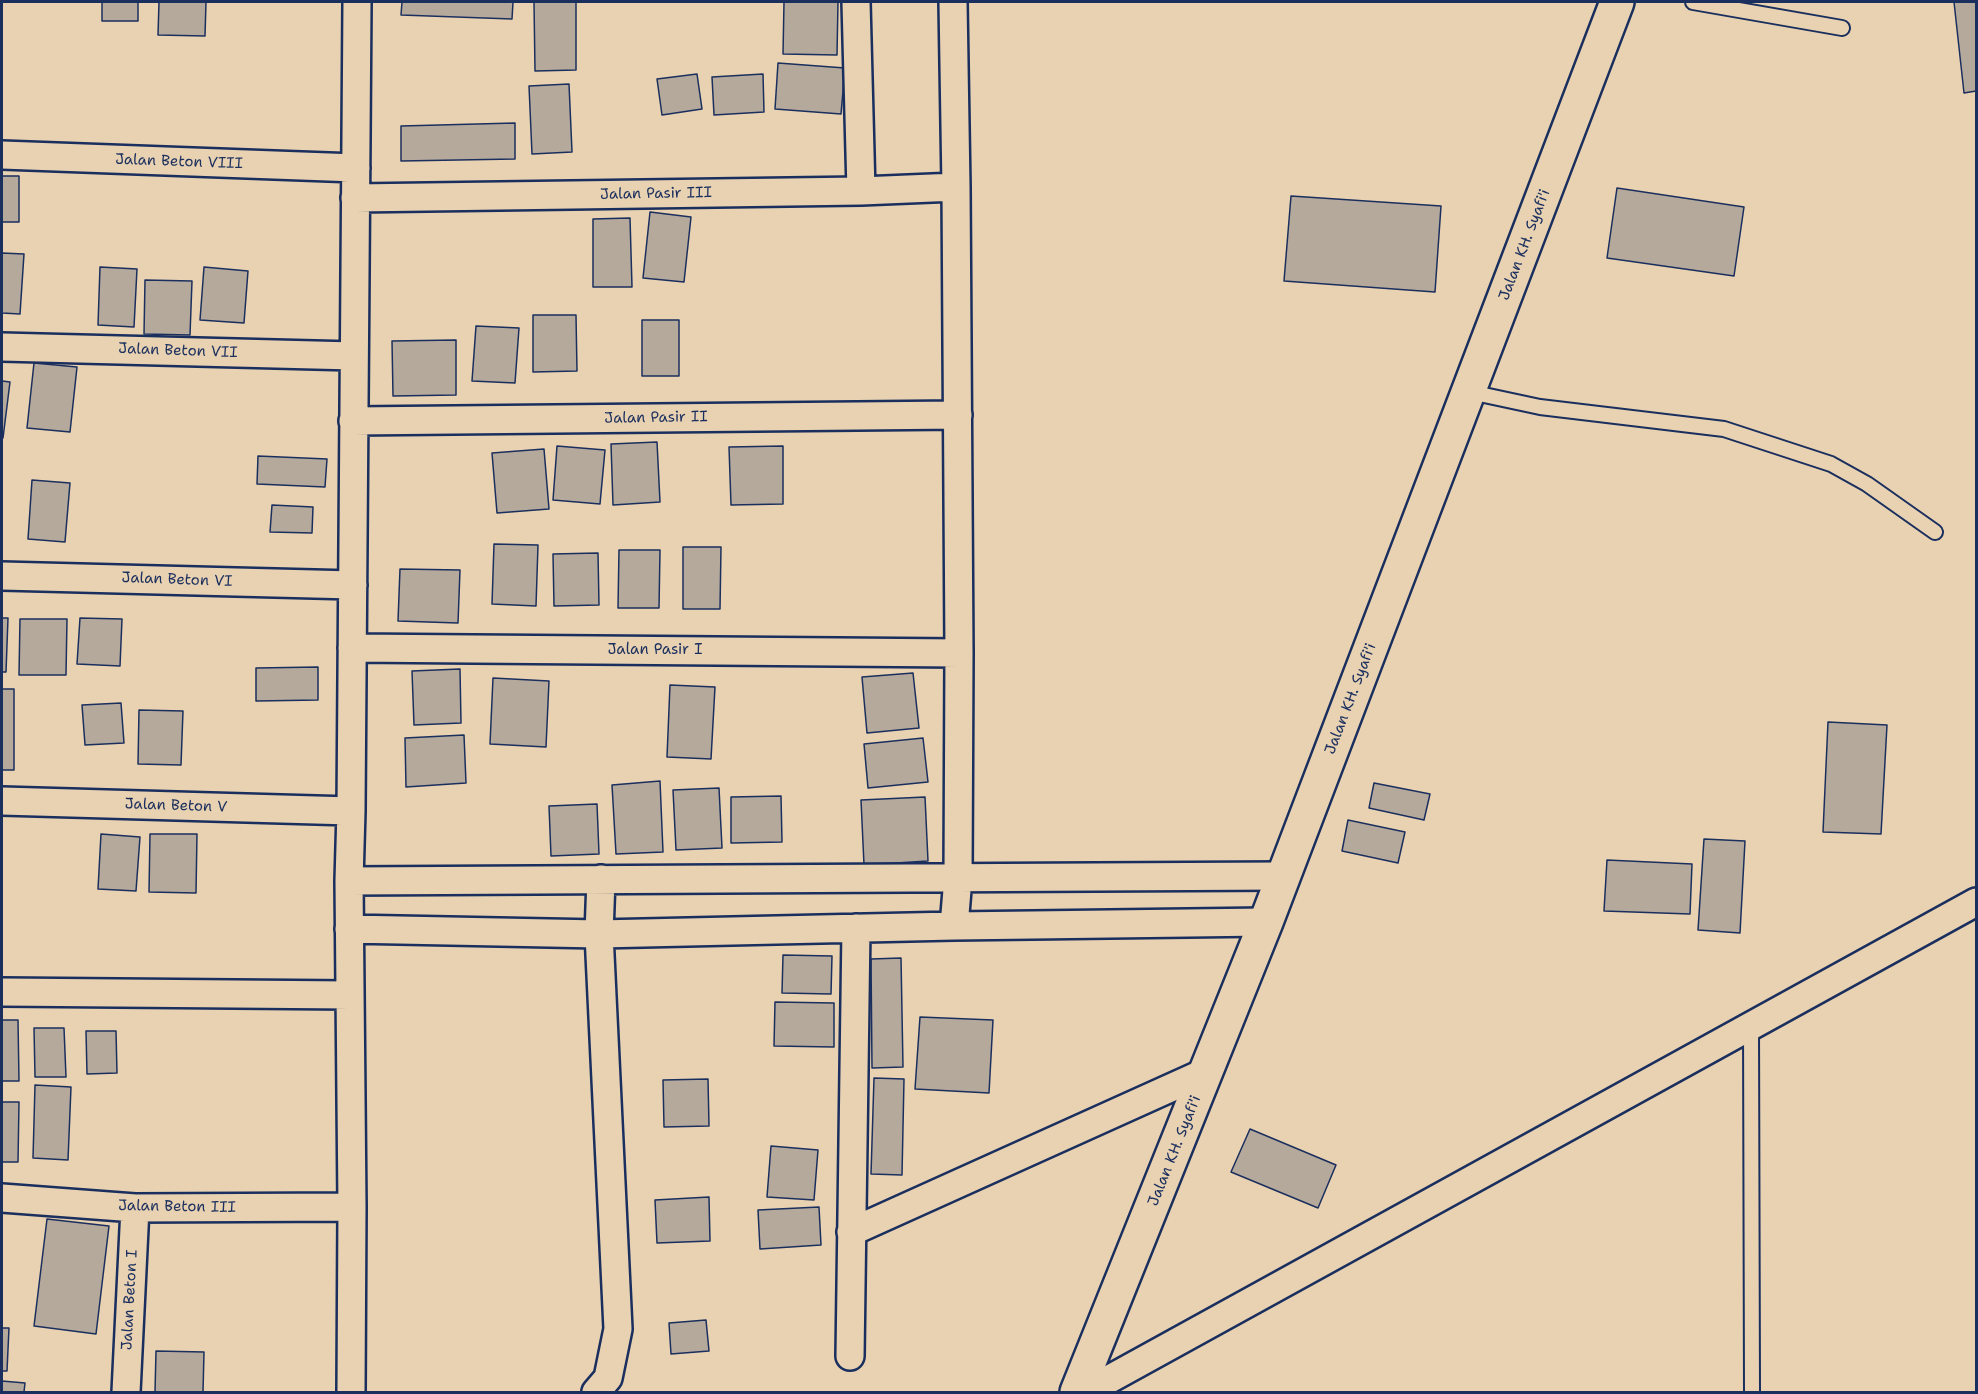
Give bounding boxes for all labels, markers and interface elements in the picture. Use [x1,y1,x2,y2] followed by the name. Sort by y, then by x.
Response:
[115,151,243,173] street label: Jalan Beton VIII
[600,184,712,204] street label: Jalan Pasir III
[1496,187,1554,303] street label: Jalan KH. Syafi'i
[118,340,238,362] street label: Jalan Beton VII
[604,408,708,428] street label: Jalan Pasir II
[121,569,233,591] street label: Jalan Beton VI
[607,641,703,659] street label: Jalan Pasir I
[1322,641,1380,757] street label: Jalan KH. Syafi'i
[124,795,228,817] street label: Jalan Beton V
[1145,1093,1205,1209] street label: Jalan KH. Syafi'i
[118,1197,236,1217] street label: Jalan Beton III
[118,1249,142,1351] street label: Jalan Beton I

